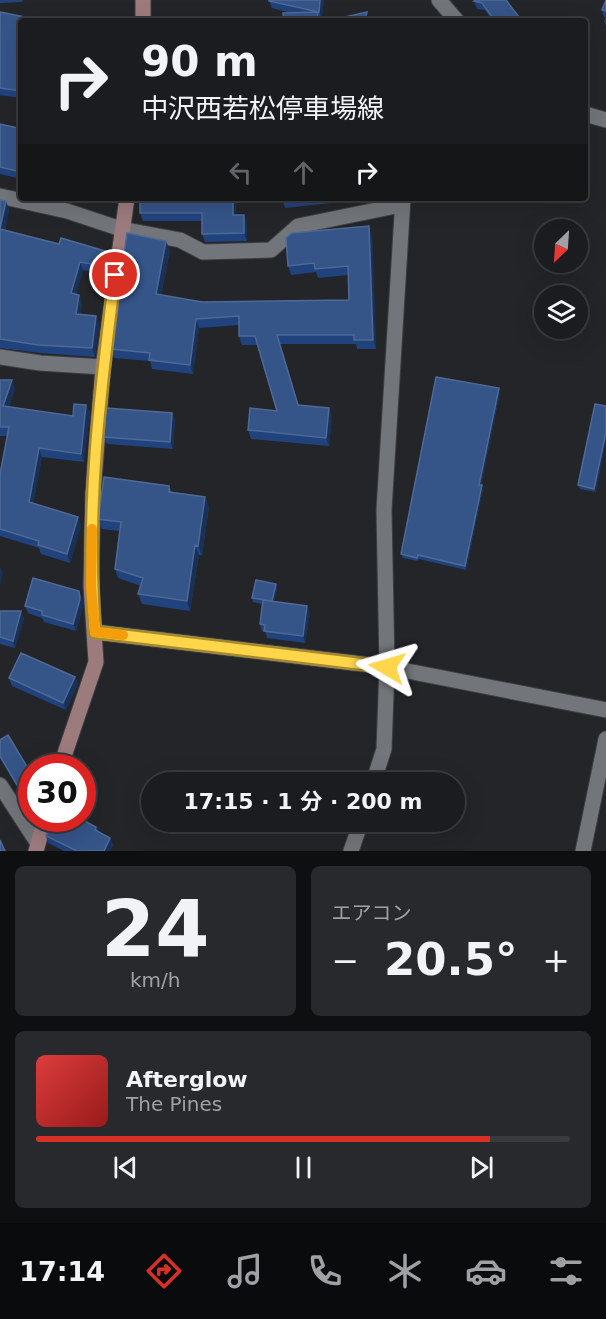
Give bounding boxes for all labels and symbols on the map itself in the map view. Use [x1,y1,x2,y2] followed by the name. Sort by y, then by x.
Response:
[534,219,588,273] north arrow
[89,249,140,300] pin
[355,635,419,699] position arrow
[18,754,96,832] speed limit sign: 30

